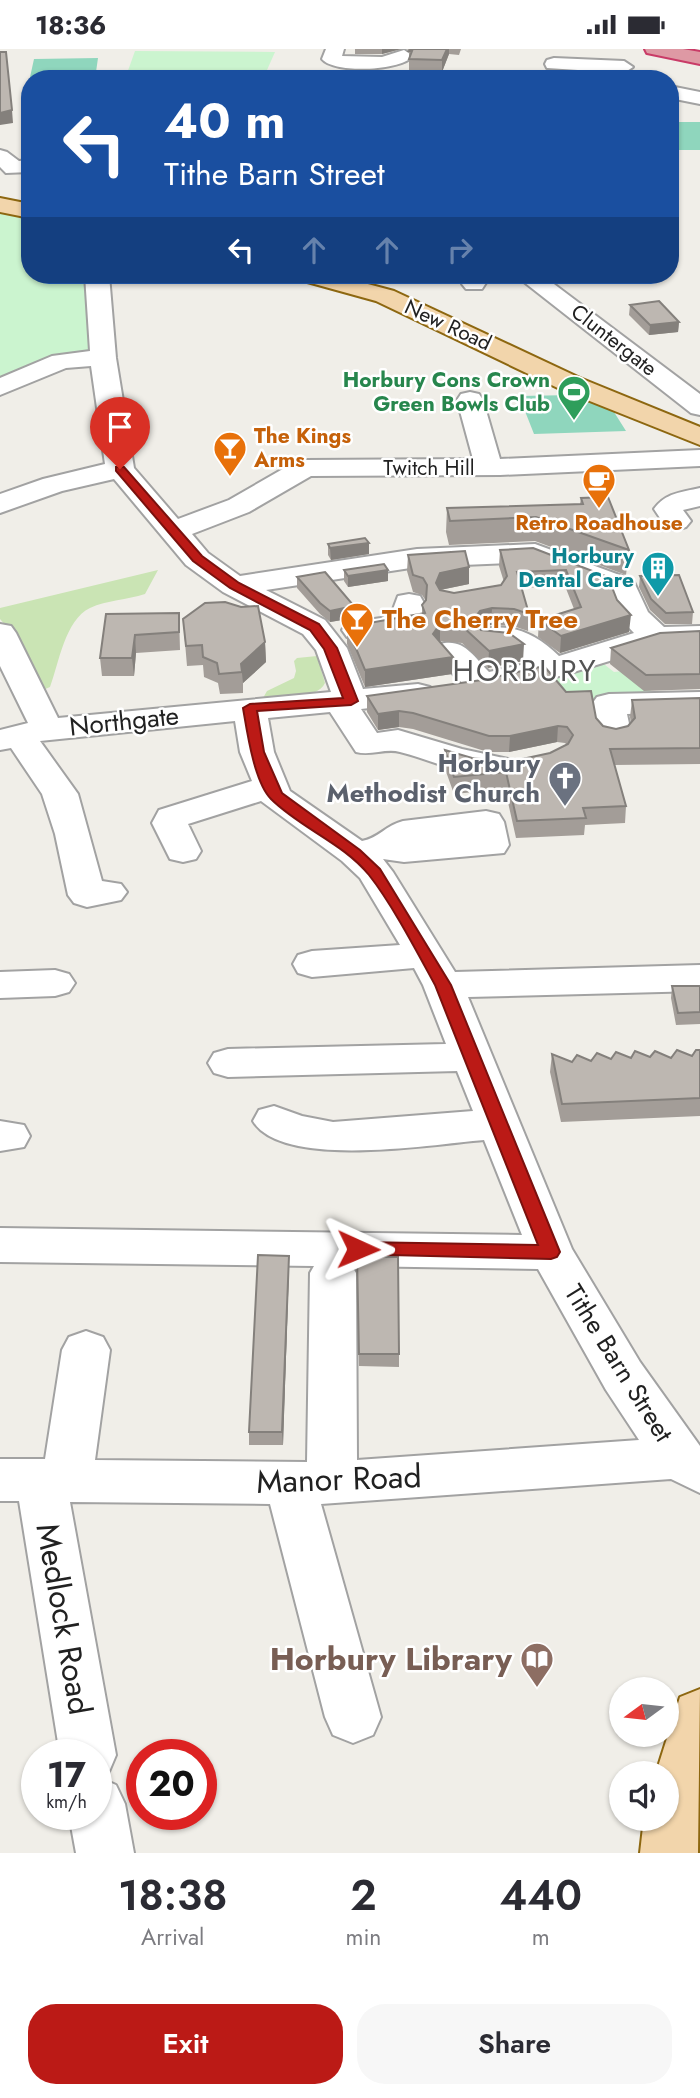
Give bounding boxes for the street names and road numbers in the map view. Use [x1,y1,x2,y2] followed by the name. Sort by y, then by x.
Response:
[400,292,496,358] street label: New Road
[565,297,664,383] street label: Cluntergate
[383,453,475,483] street label: Twitch Hill
[67,696,181,746] street label: Northgate
[555,1277,683,1450] street label: Tithe Barn Street
[256,1453,422,1505] street label: Manor Road
[25,1520,103,1718] street label: Medlock Road

